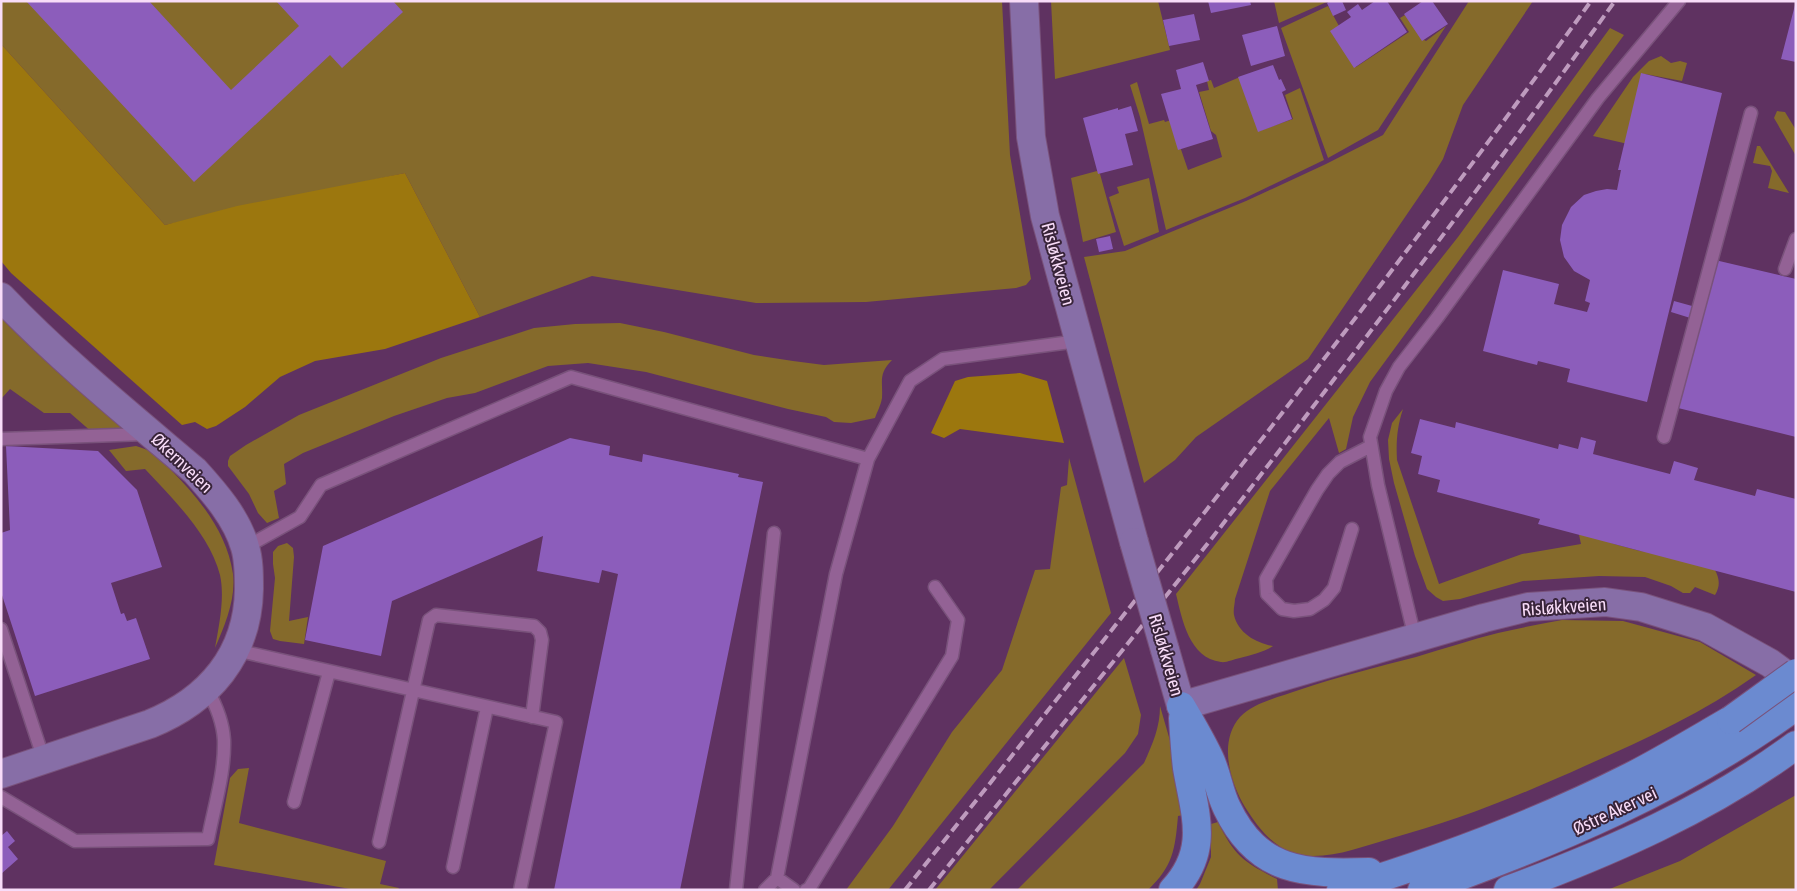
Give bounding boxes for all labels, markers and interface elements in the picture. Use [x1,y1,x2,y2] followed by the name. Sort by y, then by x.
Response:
[1037,220,1080,308] street label: Risløkkveien
[147,428,217,497] street label: Økernveien
[1521,593,1607,620] street label: Risløkkveien
[1145,611,1188,699] street label: Risløkkveien
[1570,782,1660,839] street label: Østre Aker vei

